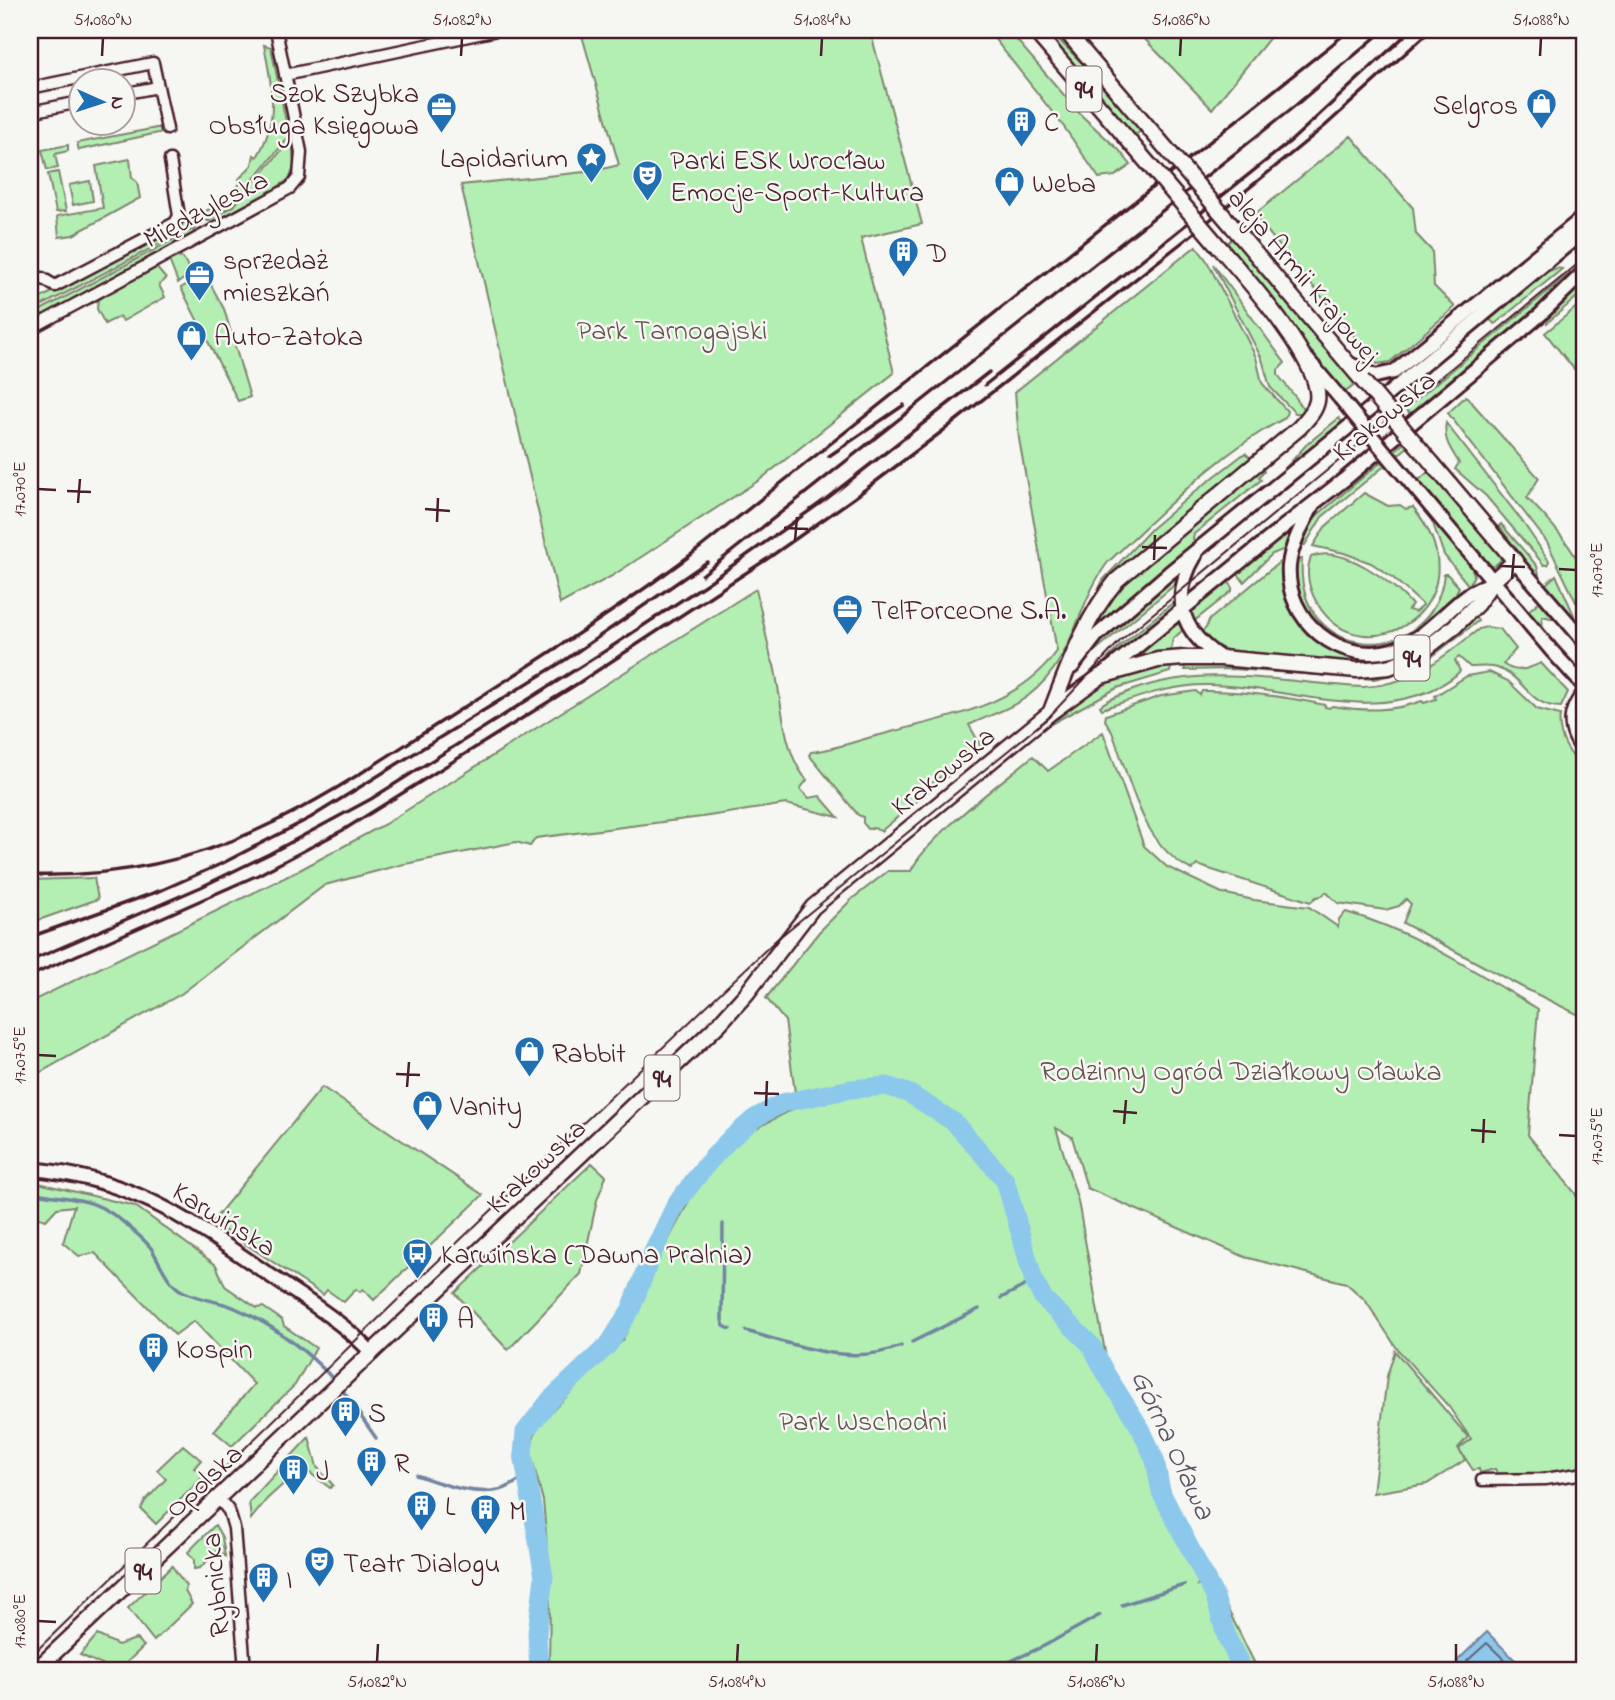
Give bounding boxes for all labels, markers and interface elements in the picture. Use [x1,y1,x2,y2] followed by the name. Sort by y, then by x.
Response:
[74,8,132,34] text: 51.080°N
[432,8,492,34] text: 51.082°N
[793,8,851,34] text: 51.084°N
[1151,8,1211,34] text: 51.086°N
[1512,8,1570,34] text: 51.088°N
[66,66,136,136] north arrow
[1066,66,1102,111] road number: 94
[208,75,419,148] place label: Szok Szybka Obsługa Księgowa
[1433,87,1518,128] place label: Selgros
[1524,87,1558,131] shop icon: Selgros
[425,91,459,135] office icon: Szok Szybka Obsługa Księgowa
[103,96,130,110] text: N
[1004,104,1038,148] building icon: C
[1044,104,1059,145] place label: C
[440,140,568,181] place label: Lapidarium
[574,140,608,184] place icon: Lapidarium
[670,142,924,215] place label: Parki ESK Wrocław Emocje-Sport-Kultura
[630,158,664,202] theatre icon: Parki ESK Wrocław Emocje-Sport-Kultura
[137,161,277,261] street label: Międzyleska
[992,165,1026,209] shop icon: Weba
[1032,165,1096,206] place label: Weba
[1216,180,1389,375] street label: aleja Armii Krajowej
[887,235,921,279] building icon: D
[926,235,948,276] place label: D
[223,242,330,315] place label: sprzedaż mieszkań
[183,258,217,302] office icon: sprzedaż mieszkań
[577,312,767,353] park label: Park Tarnogajski
[174,318,208,362] shop icon: Auto-Zatoka
[214,318,363,359] place label: Auto-Zatoka
[1324,362,1446,473] street label: Krakowska
[8,461,34,517] text: 17.070°E
[1585,542,1611,598] text: 17.070°E
[831,592,865,636] office icon: TelForceOne S.A.
[871,592,1067,633] place label: TelForceOne S.A.
[1394,636,1430,680] road number: 94
[883,718,1005,828] street label: Krakowska
[8,1026,34,1084] text: 17.075°E
[512,1035,546,1079] shop icon: Rabbit
[552,1035,626,1076] place label: Rabbit
[1040,1053,1442,1094] park label: Rodzinny Ogród Działkowy Oławka
[644,1056,680,1100] road number: 94
[410,1088,444,1132] shop icon: Vanity
[449,1088,522,1129] place label: Vanity
[1585,1107,1611,1165] text: 17.075°E
[478,1110,597,1225] street label: Krakowska
[163,1173,283,1269] street label: Karwińska
[401,1236,435,1280] bus stop icon: Karwińska (Dawna Pralnia)
[441,1236,751,1277] place label: Karwińska (Dawna Pralnia)
[417,1301,451,1345] building icon: A
[457,1301,474,1342] place label: A
[136,1331,170,1375] building icon: Kospin
[176,1331,252,1372] place label: Kospin
[1117,1363,1226,1528] water label: Górna Oława
[328,1395,362,1439] building icon: S
[368,1395,386,1436] place label: S
[779,1403,947,1444] park label: Park Wschodni
[157,1436,254,1530] street label: Opolska
[354,1445,388,1489] building icon: R
[394,1445,410,1486] place label: R
[276,1453,310,1497] building icon: J
[316,1453,330,1494] place label: J
[405,1488,439,1532] building icon: L
[445,1488,456,1529] place label: L
[469,1493,503,1537] building icon: M
[509,1493,526,1534] place label: M
[193,1531,242,1639] street label: Rybnicka
[303,1545,337,1589] theatre icon: Teatr Dialogu
[343,1545,500,1586] place label: Teatr Dialogu
[125,1548,160,1594] road number: 94
[246,1561,280,1605] building icon: I
[286,1561,293,1602] place label: I
[8,1593,34,1648] text: 17.080°E
[347,1670,407,1696] text: 51.082°N
[708,1670,766,1696] text: 51.084°N
[1066,1670,1126,1696] text: 51.086°N
[1427,1670,1485,1696] text: 51.088°N

